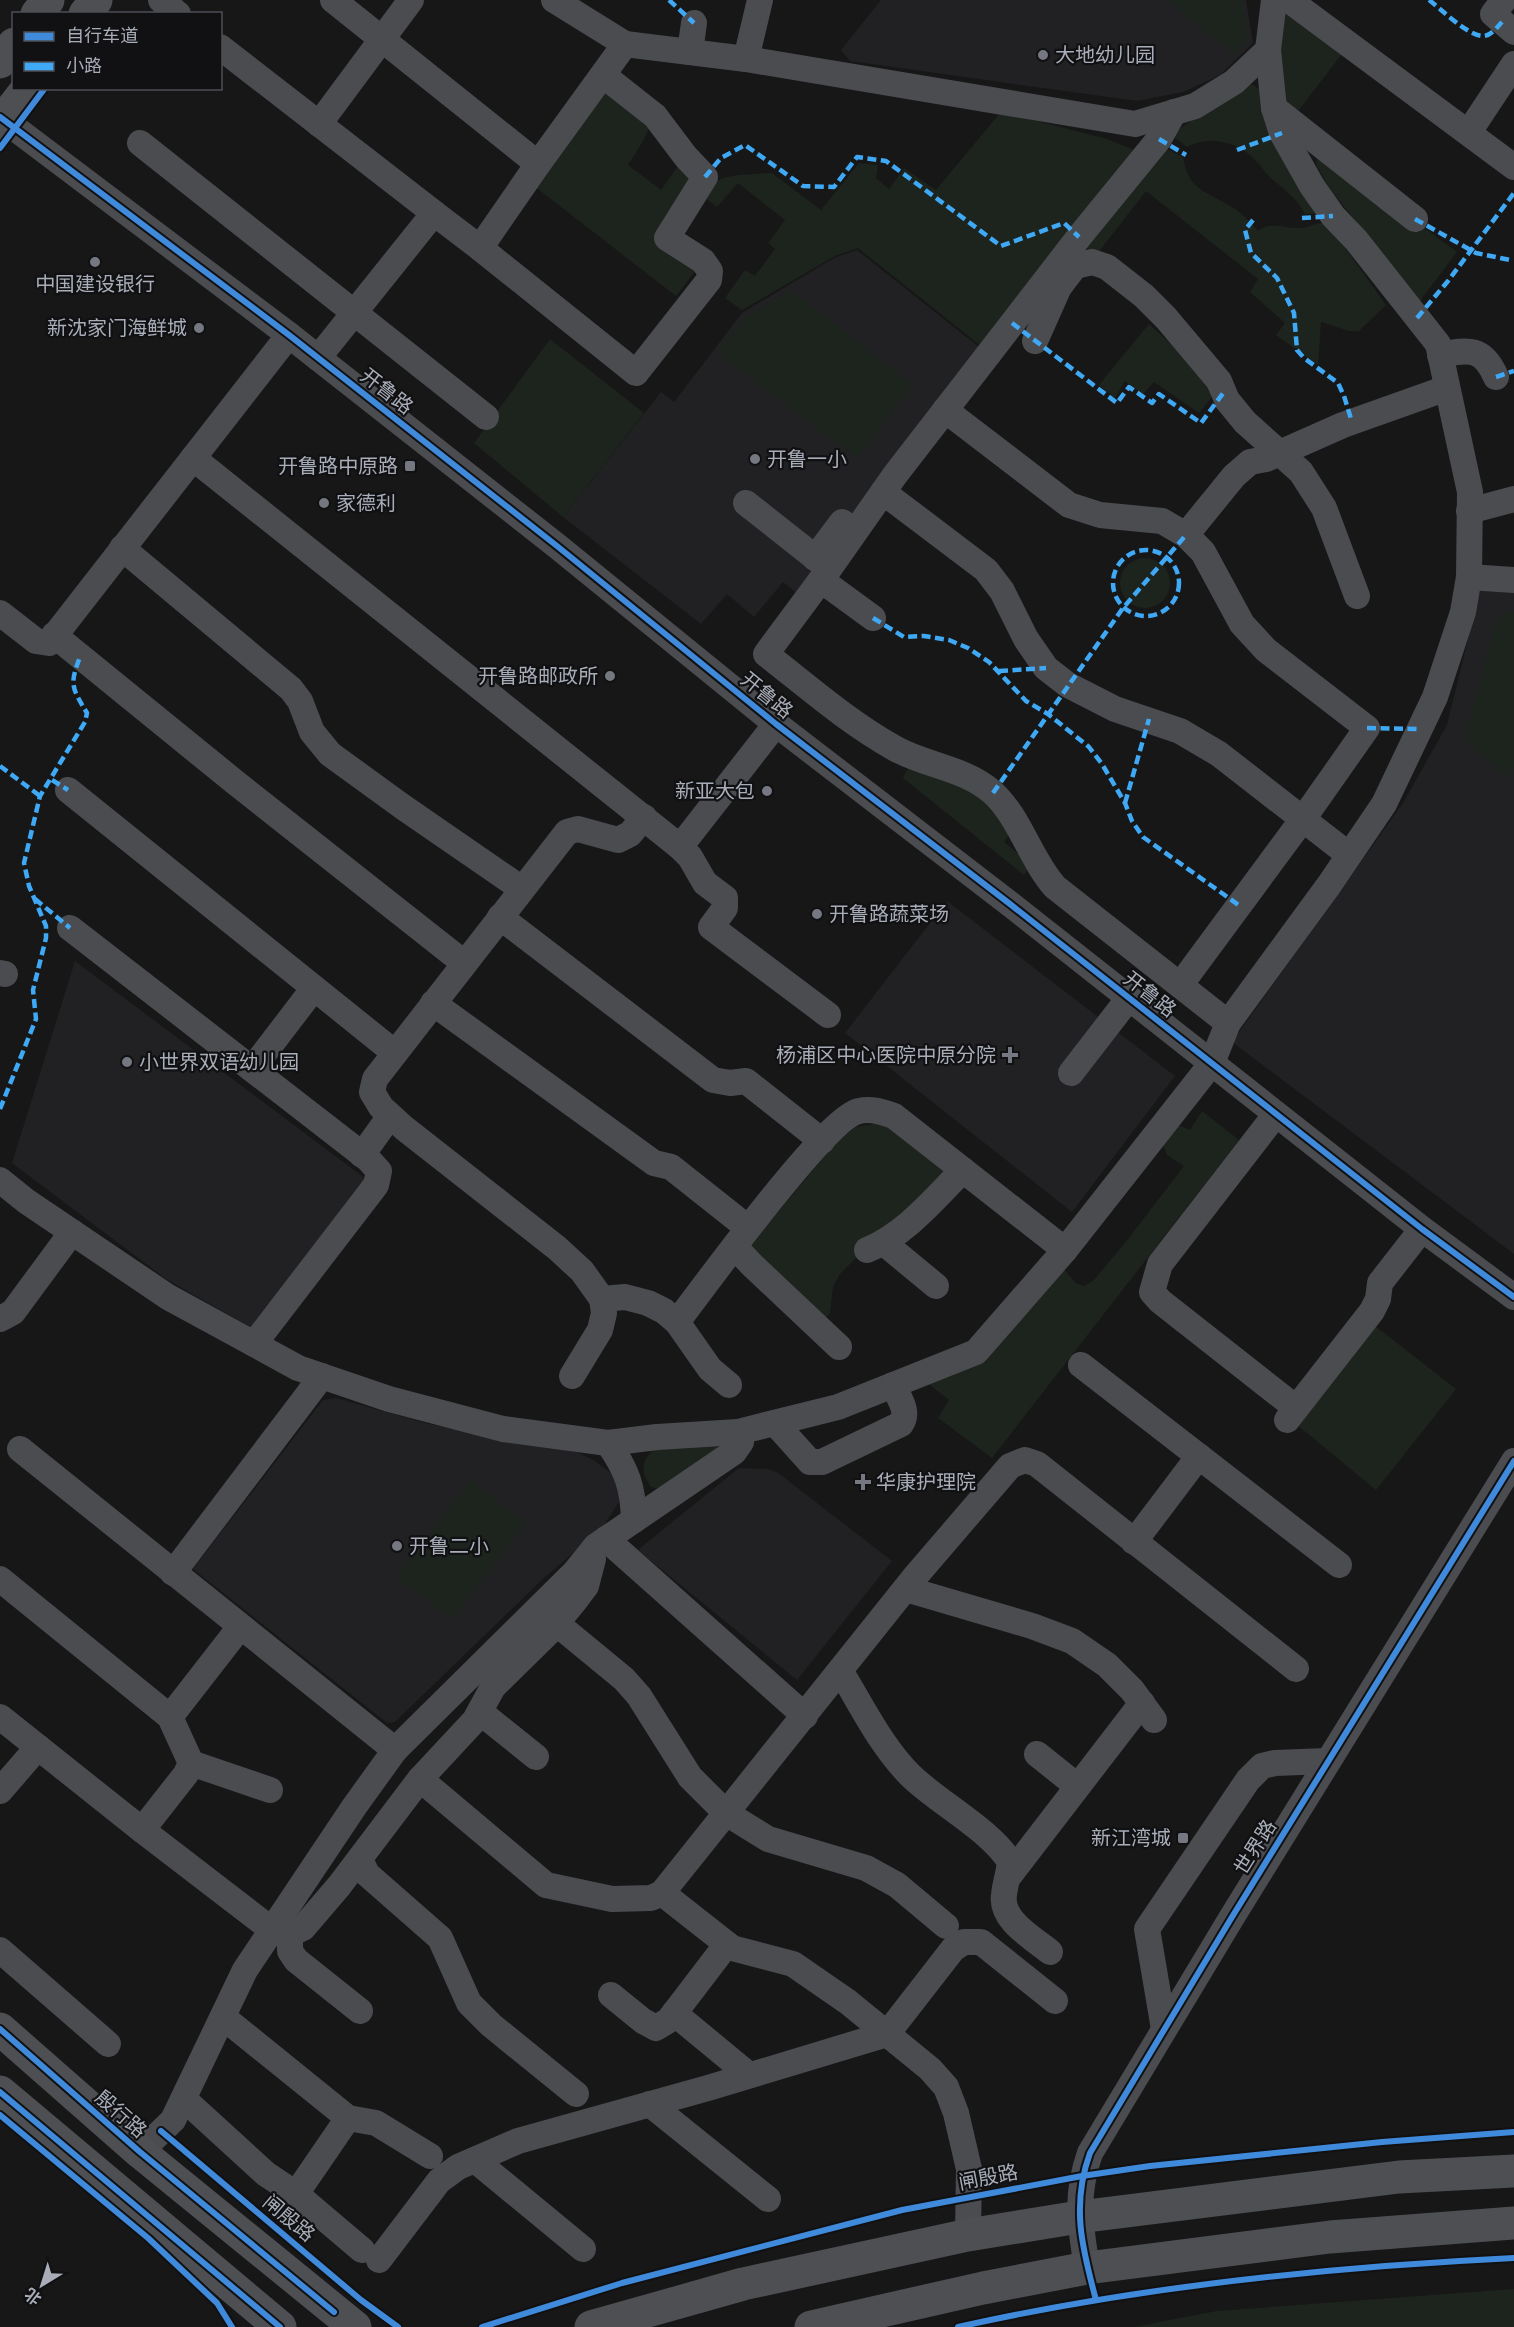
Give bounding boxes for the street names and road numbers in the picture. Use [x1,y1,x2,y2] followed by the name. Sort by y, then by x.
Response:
[356,363,418,419] street label: 开鲁路
[736,667,798,723] street label: 开鲁路
[1119,966,1181,1022] street label: 开鲁路
[1229,1815,1281,1879] street label: 世界路
[90,2085,152,2143] street label: 殷行路
[956,2159,1020,2195] street label: 闸殷路
[258,2190,320,2246] street label: 闸殷路

